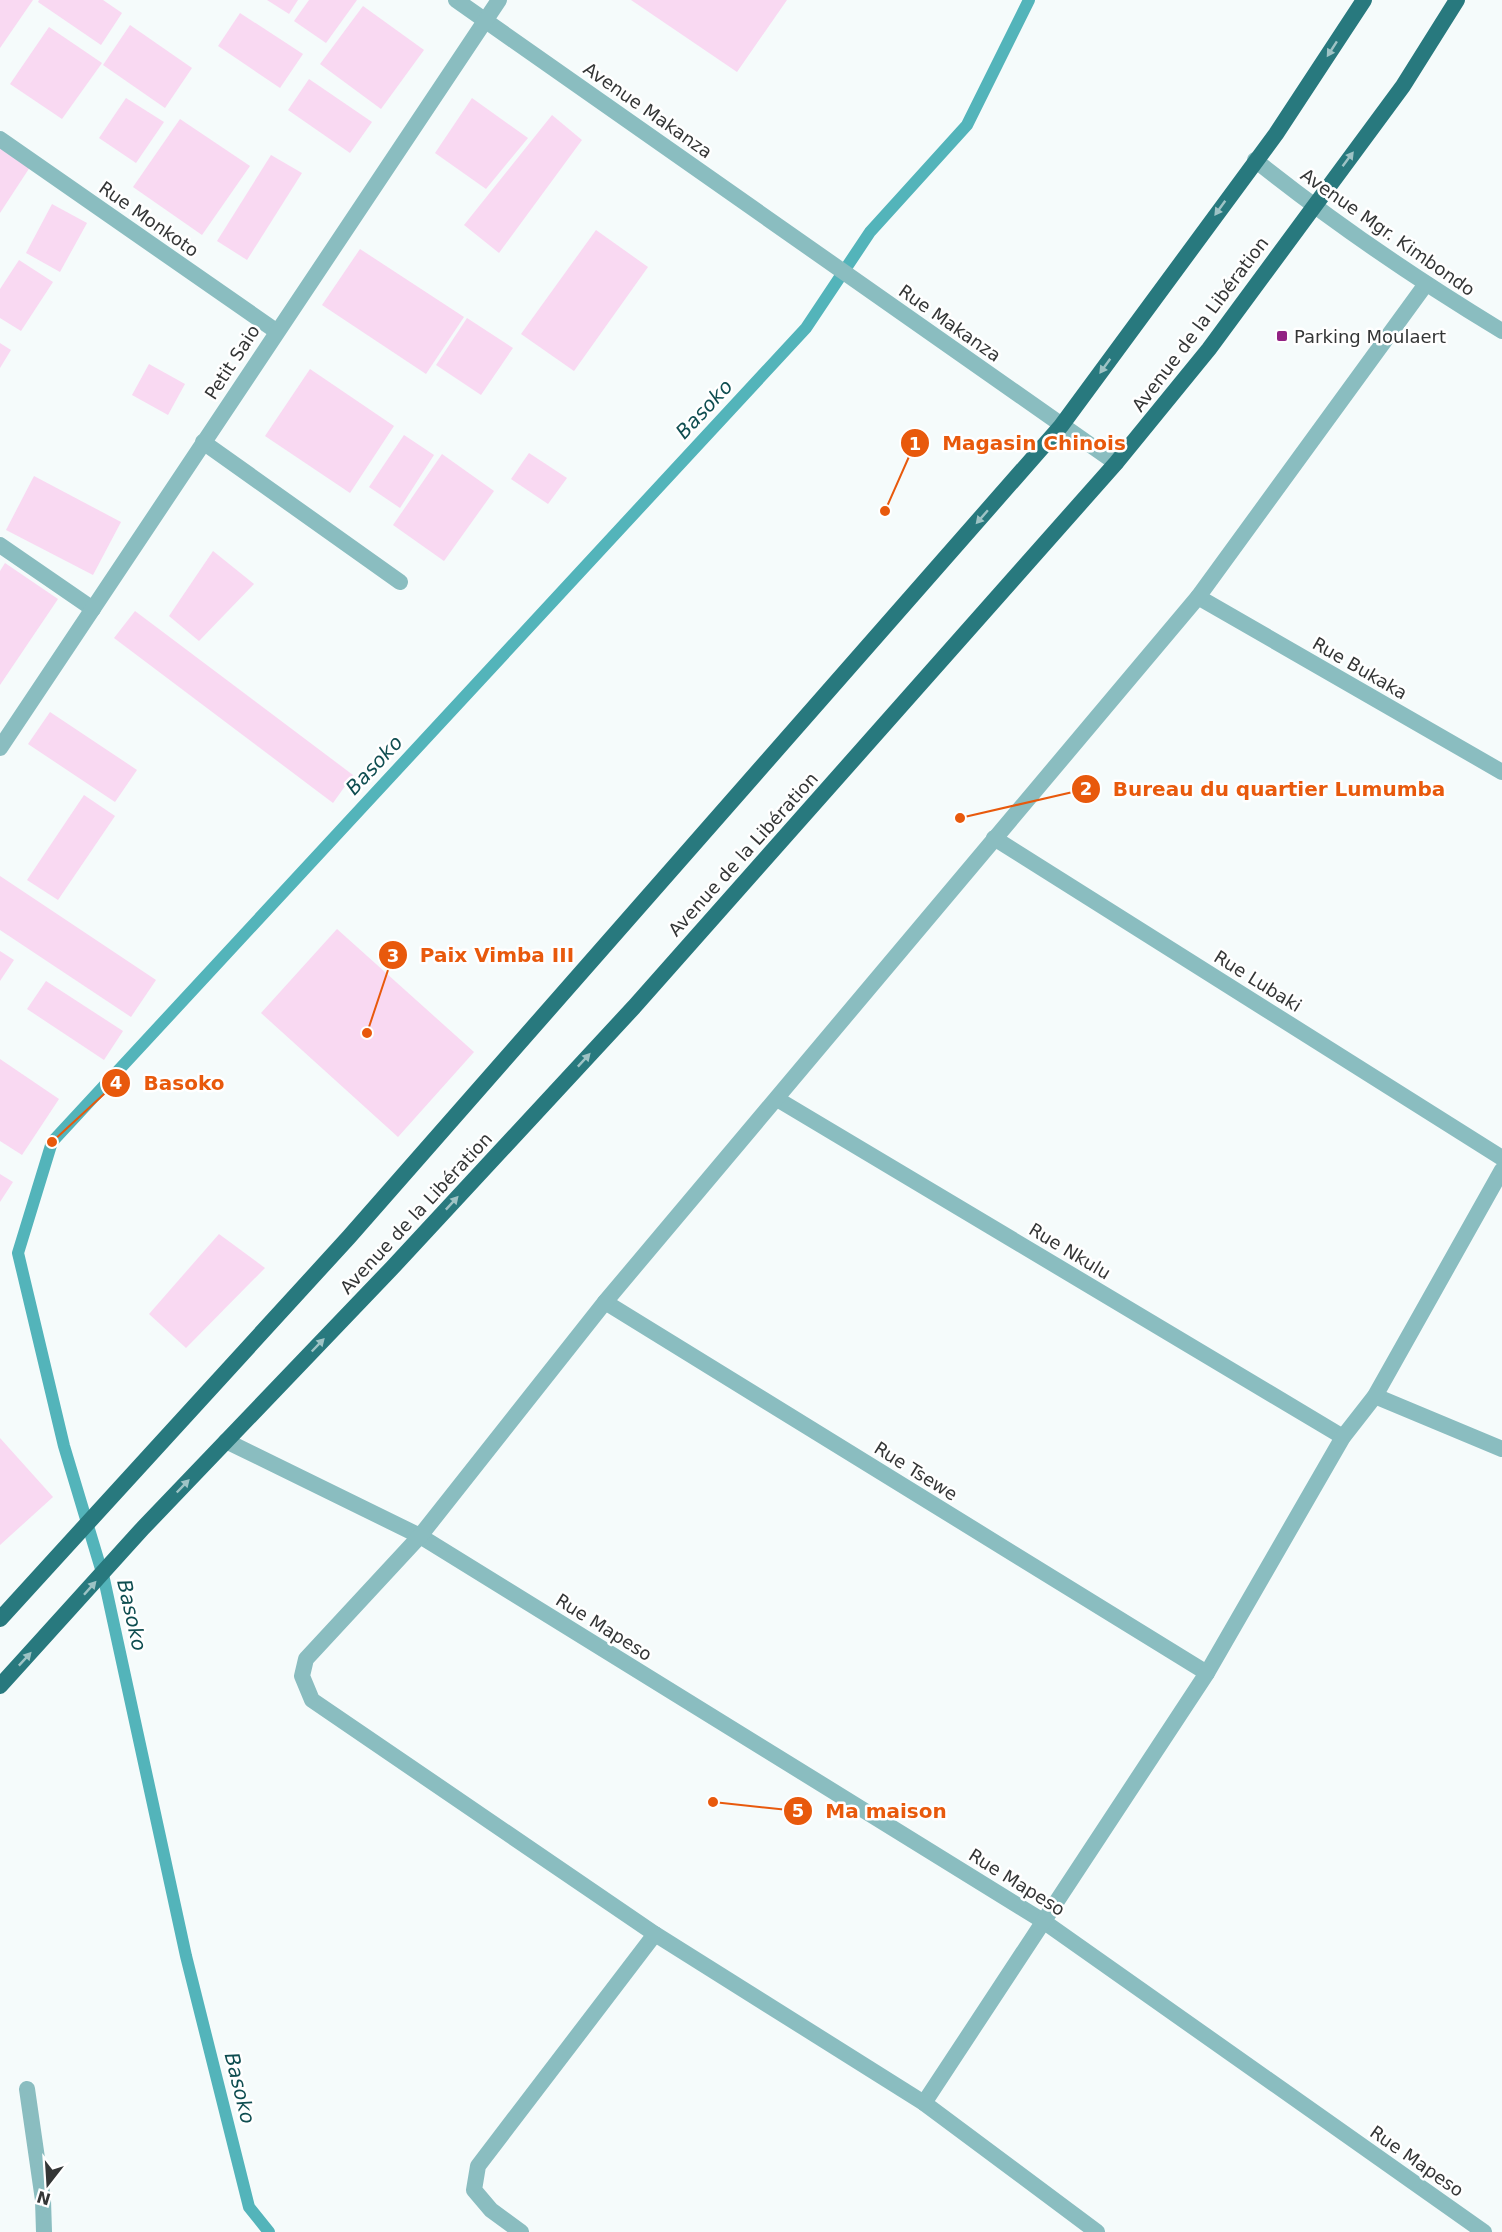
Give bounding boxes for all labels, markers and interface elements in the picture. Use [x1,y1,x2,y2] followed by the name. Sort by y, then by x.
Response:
[1327,41,1338,57] one-way arrow
[580,58,716,162] street label: Avenue Makanza
[1341,152,1353,167] one-way arrow
[1297,164,1479,300] street label: Avenue Mgr. Kimbondo
[95,177,203,261] street label: Rue Monkoto
[1214,200,1226,216] one-way arrow
[1128,233,1272,415] street label: Avenue de la Libération
[895,280,1005,366] street label: Rue Makanza
[200,321,264,403] street label: Petit Saio
[1294,326,1446,347] place label: Parking Moulaert
[1275,329,1289,343] marker: Parking Moulaert
[1099,358,1111,374] one-way arrow
[671,374,737,444] water label: Basoko
[900,424,1138,462] callout: Magasin Chinois
[942,431,1126,455] text: Magasin Chinois
[909,433,921,454] text: 1
[975,509,988,525] one-way arrow
[1309,632,1411,704] street label: Rue Bukaka
[341,730,407,800] water label: Basoko
[664,768,822,940] street label: Avenue de la Libération
[1071,770,1458,808] callout: Bureau du quartier Lumumba
[1113,777,1445,801] text: Bureau du quartier Lumumba
[1080,778,1092,799] text: 2
[378,936,586,974] callout: Paix Vimba III
[420,943,574,967] text: Paix Vimba III
[387,945,399,966] text: 3
[1210,946,1306,1016] street label: Rue Lubaki
[577,1053,590,1068] one-way arrow
[101,1064,236,1102] callout: Basoko
[144,1071,224,1095] text: Basoko
[110,1072,122,1093] text: 4
[336,1128,496,1298] street label: Avenue de la Libération
[445,1196,459,1211] one-way arrow
[1026,1219,1114,1283] street label: Rue Nkulu
[311,1338,325,1353] one-way arrow
[871,1437,961,1505] street label: Rue Tsewe
[176,1478,190,1493] one-way arrow
[112,1577,152,1653] water label: Basoko
[83,1581,96,1596] one-way arrow
[552,1589,656,1665] street label: Rue Mapeso
[18,1652,32,1666] one-way arrow
[783,1792,959,1830] callout: Ma maison
[825,1799,947,1823] text: Ma maison
[792,1800,804,1821] text: 5
[965,1844,1069,1920] street label: Rue Mapeso
[220,2050,260,2126] water label: Basoko
[1366,2121,1468,2201] street label: Rue Mapeso
[18,2154,78,2214] north arrow
[35,2187,53,2209] text: N

